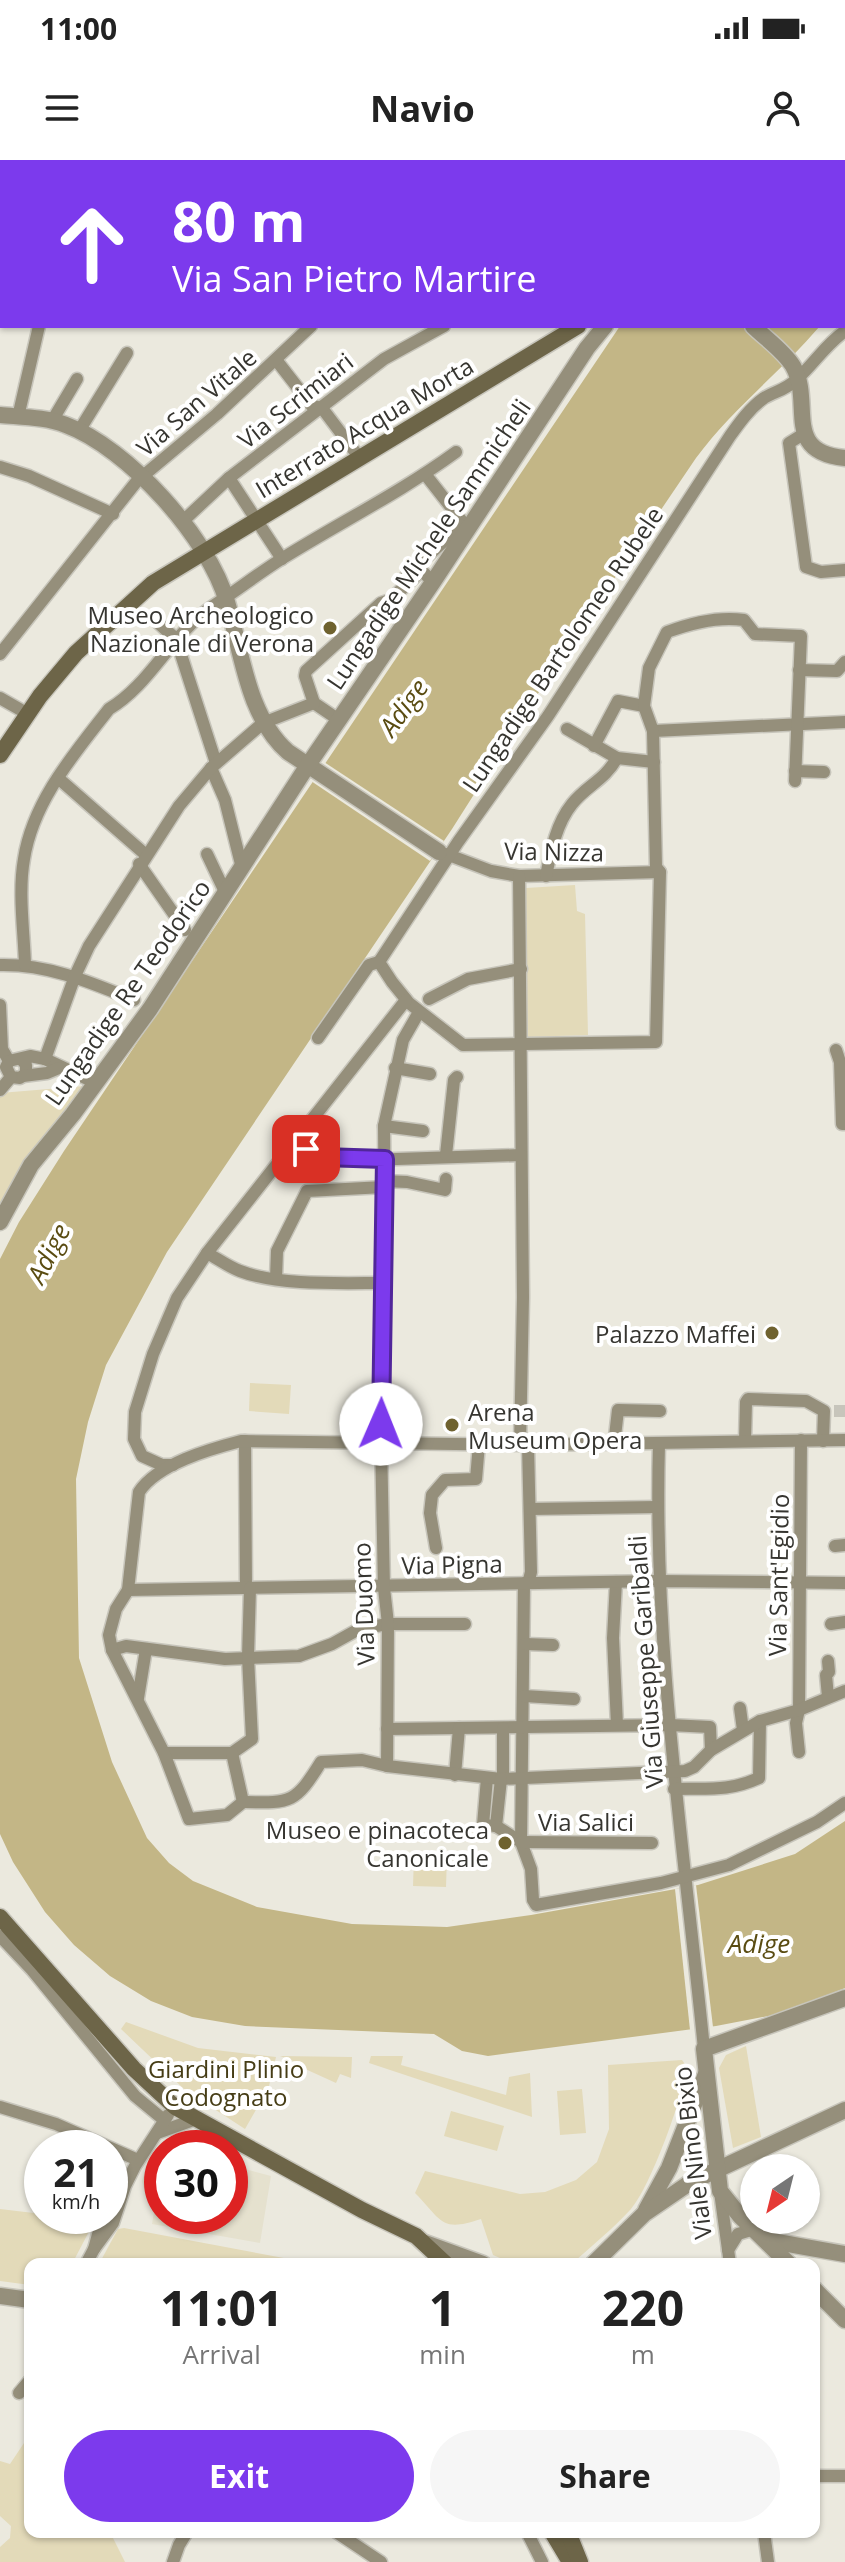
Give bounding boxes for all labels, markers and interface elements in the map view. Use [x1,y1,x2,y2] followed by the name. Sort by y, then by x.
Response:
[40,8,117,49] text: 11:00
[370,84,475,133] text: Navio
[40,86,84,130] icon: menu
[761,86,805,130] icon: person
[172,182,306,258] text: 80 m
[40,192,144,296] icon: ahead
[172,254,537,303] text: Via San Pietro Martire
[129,341,263,463] street label: Via San Vitale
[230,345,360,455] street label: Via Scrimiari
[249,349,479,505] street label: Interrato Acqua Morta
[318,392,538,696] street label: Lungadige Michele Sammicheli
[454,500,670,798] street label: Lungadige Bartolomeo Rubele
[87,598,314,659] place label: Museo Archeologico Nazionale di Verona
[321,619,339,637] marker: Museo Archeologico Nazionale di Verona
[369,671,436,745] water label: Adige
[504,834,604,868] street label: Via Nizza
[37,873,217,1111] street label: Lungadige Re Teodorico
[272,1115,340,1183] pin
[284,1127,328,1171] icon: arrive
[17,1217,78,1291] water label: Adige
[595,1317,756,1350] place label: Palazzo Maffei
[763,1324,781,1342] marker: Palazzo Maffei
[339,1382,423,1466] position arrow
[468,1395,642,1456] place label: Arena Museum Opera
[443,1416,461,1434] marker: Arena Museum Opera
[760,1493,796,1657] street label: Via Sant'Egidio
[620,1534,670,1790] street label: Via Giuseppe Garibaldi
[344,1542,382,1666] street label: Via Duomo
[401,1547,503,1581] street label: Via Pigna
[538,1805,634,1838] street label: Via Salici
[266,1813,489,1874] place label: Museo e pinacoteca Canonicale
[496,1834,514,1852] marker: Museo e pinacoteca Canonicale
[726,1925,790,1961] water label: Adige
[148,2052,304,2113] park label: Giardini Plinio Codognato
[665,2065,719,2241] street label: Viale Nino Bixio
[144,2130,248,2234] speed limit sign: 30
[53,2144,99,2199] text: 21
[740,2154,820,2234] north arrow
[740,2154,820,2234] map controls
[52,2188,100,2215] text: km/h
[160,2275,283,2340] text: 11:01
[429,2275,456,2340] text: 1
[602,2275,684,2340] text: 220
[182,2336,261,2372] text: Arrival
[419,2336,466,2372] text: min
[631,2336,655,2372] text: m
[64,2430,414,2522] button: Exit
[430,2430,780,2522] button: Share

